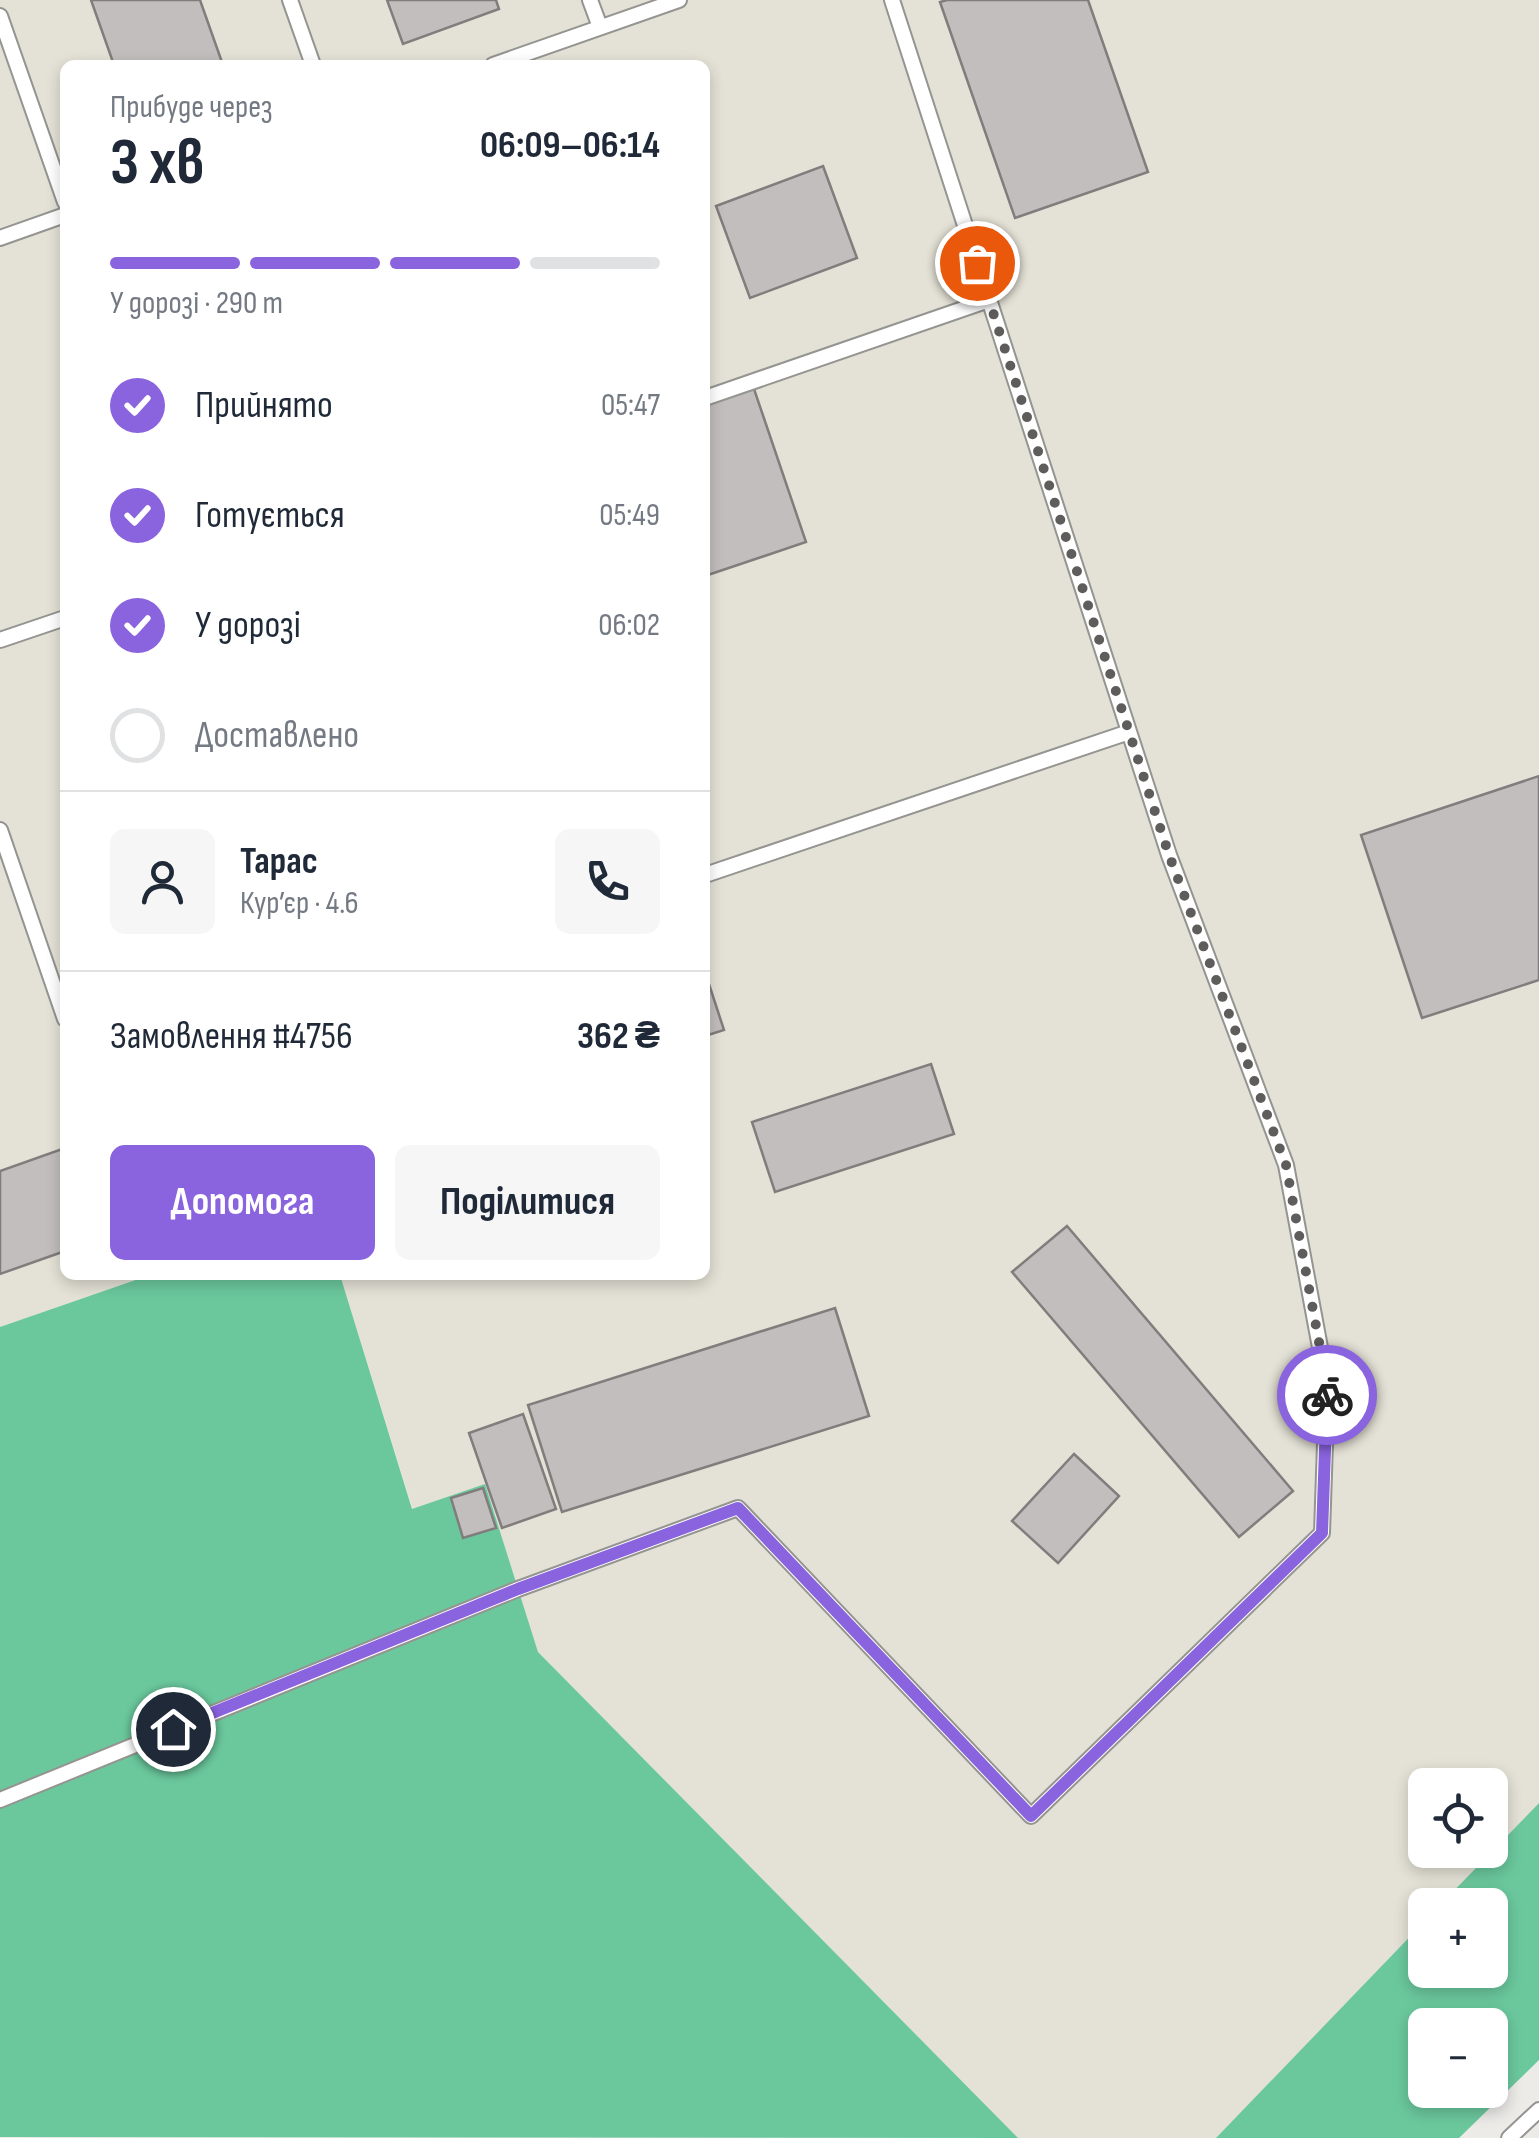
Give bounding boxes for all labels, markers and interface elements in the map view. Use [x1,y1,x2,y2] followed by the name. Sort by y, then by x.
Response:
[110,88,273,127] text: Прибуде через
[480,123,660,168] text: 06:09–06:14
[110,125,205,203] text: 3 хв
[935,221,1020,306] pin
[950,236,1005,291] icon: bag
[110,284,283,323] text: У дорозі · 290 m
[110,378,165,433] icon: check
[195,383,333,428] text: Прийнято
[601,386,660,425] text: 05:47
[110,488,165,543] icon: check
[195,493,345,538] text: Готується
[599,496,660,535] text: 05:49
[110,598,165,653] icon: check
[195,603,301,648] text: У дорозі
[598,606,660,645] text: 06:02
[195,713,359,758] text: Доставлено
[110,829,215,934] button: person
[555,829,660,934] button: phone
[240,839,318,884] text: Тарас
[240,884,358,923] text: Кур’єр · 4.6
[110,1014,353,1059] text: Замовлення #4756
[577,1014,660,1059] text: 362 ₴
[110,1145,375,1260] button: Допомога
[395,1145,660,1260] button: Поділитися
[1277,1345,1377,1445] courier
[1300,1368,1355,1423] icon: bike
[131,1687,216,1772] pin
[146,1702,201,1757] icon: home
[1408,1768,1508,2108] map controls
[1408,1768,1508,1868] button: locate
[1408,1888,1508,1988] button: +
[1408,2008,1508,2108] button: −

